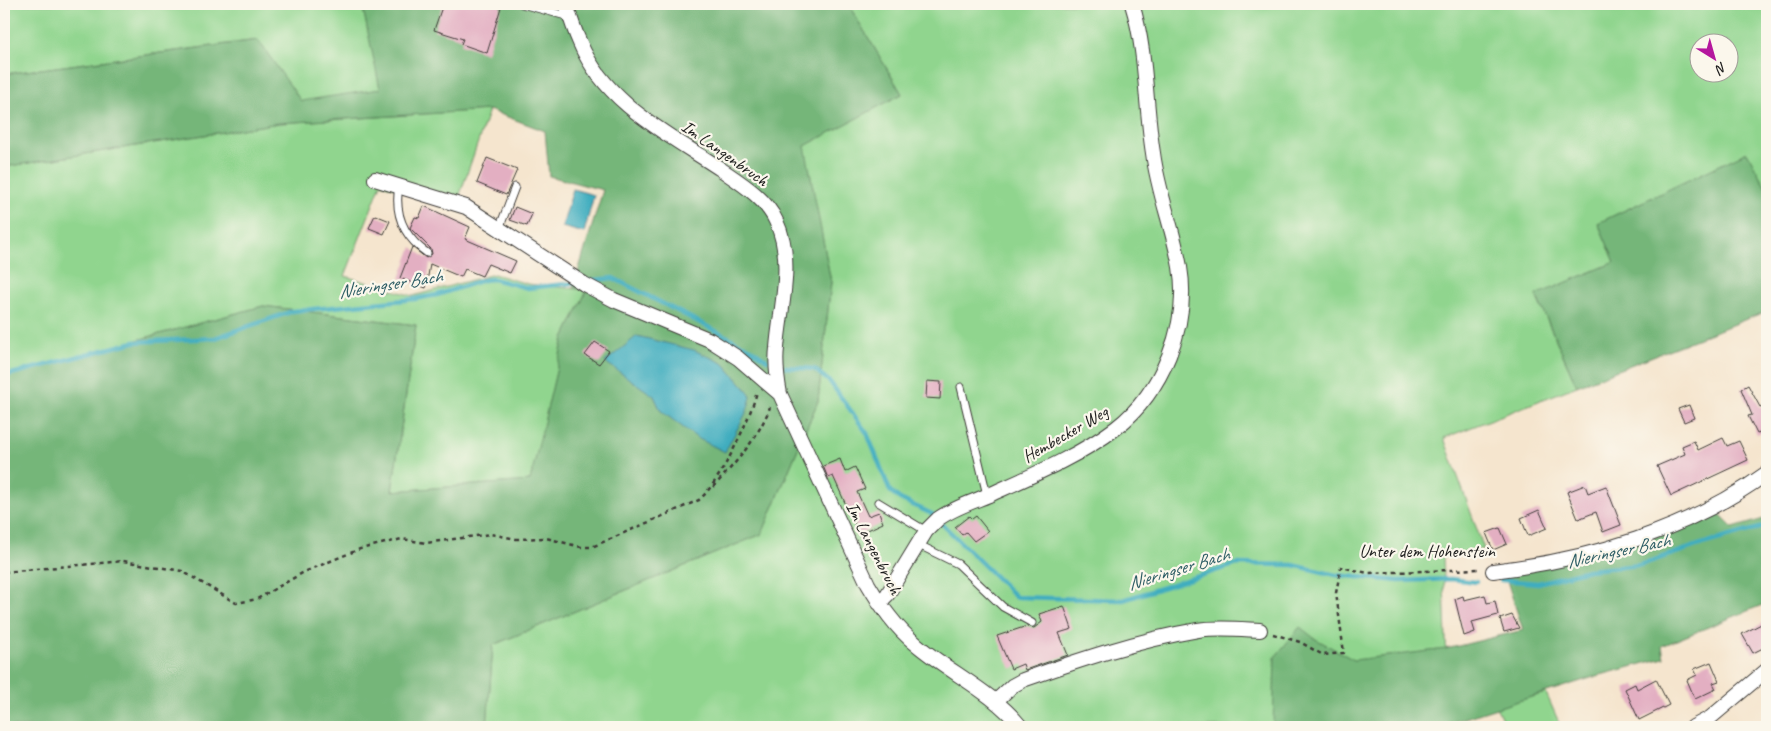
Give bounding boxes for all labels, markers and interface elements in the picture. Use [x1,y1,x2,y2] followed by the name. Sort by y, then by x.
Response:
[1688,32,1738,82] north arrow
[1711,59,1730,79] text: N
[677,115,773,191] street label: Im Langenbruch
[337,264,446,304] water label: Nieringser Bach
[1018,400,1113,467] street label: Hembecker Weg
[841,498,907,599] street label: Im Langenbruch
[1565,528,1674,574] water label: Nieringser Bach
[1359,540,1496,562] street label: Unter dem Hohenstein
[1125,542,1234,596] water label: Nieringser Bach

